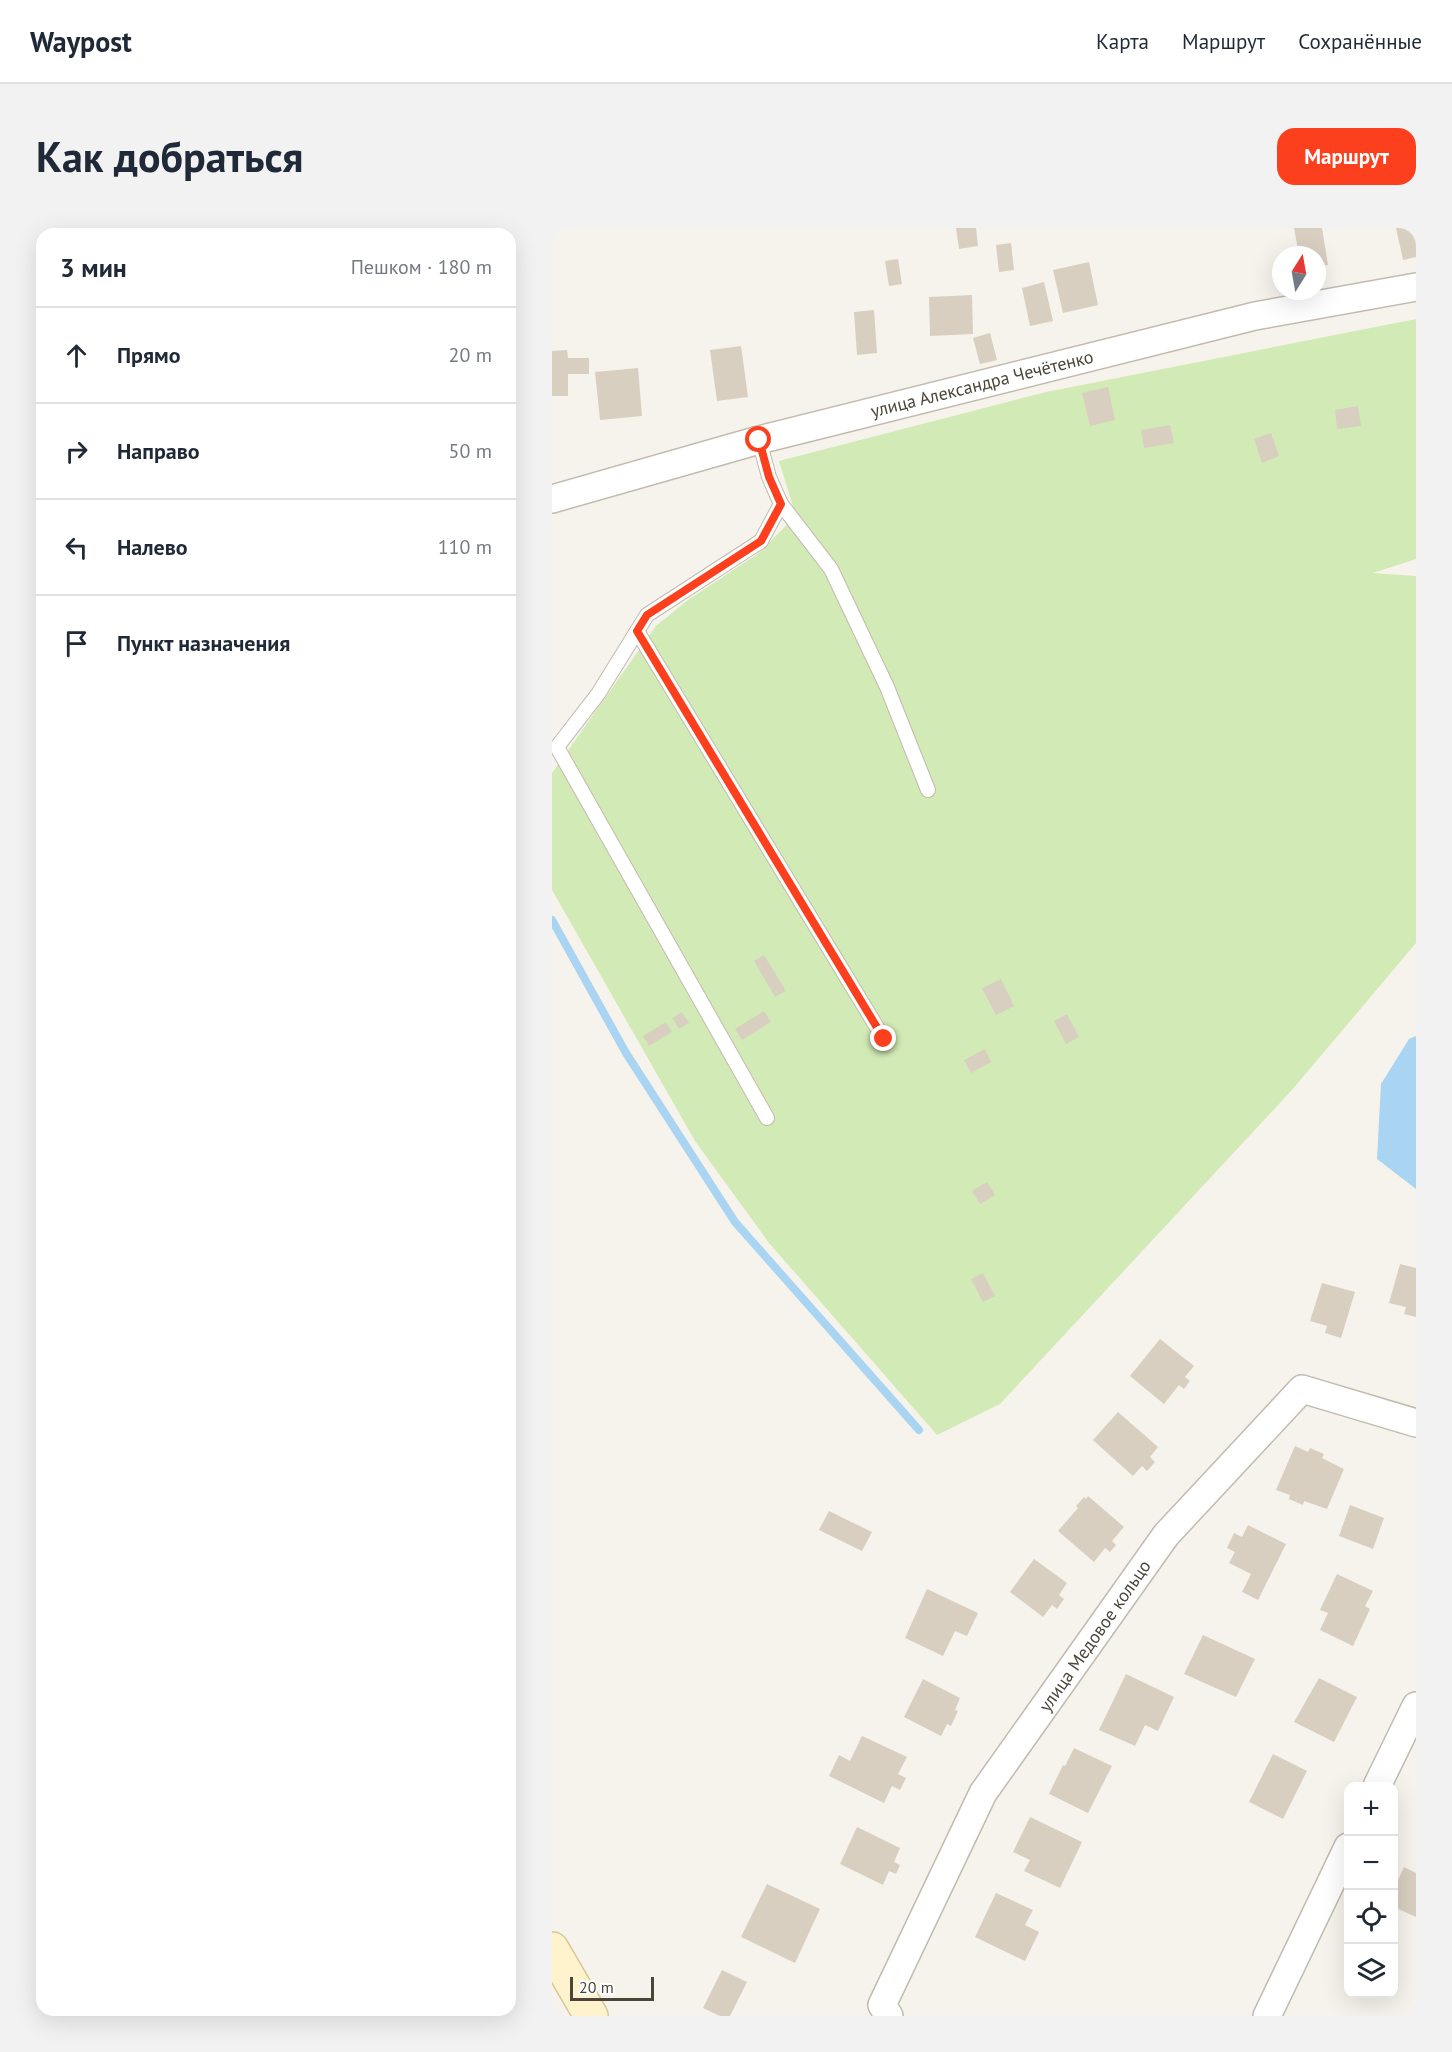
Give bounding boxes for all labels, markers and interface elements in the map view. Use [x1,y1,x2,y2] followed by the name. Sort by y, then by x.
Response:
[30,23,132,60] text: Waypost
[1096,28,1149,55] text: Карта
[1182,28,1265,55] text: Маршрут
[1298,28,1422,55] text: Сохранённые
[1277,128,1416,185] button: Маршрут
[36,129,303,184] text: Как добраться
[1272,246,1326,300] north arrow
[60,251,127,284] text: 3 мин
[351,254,492,280] text: Пешком · 180 m
[60,339,93,372] icon: ahead
[117,341,180,369] text: Прямо
[449,342,492,368] text: 20 m
[868,345,1096,422] street label: улица Александра Чечётенко
[745,426,771,452] route start
[60,435,93,468] icon: right
[117,437,200,465] text: Направо
[449,438,492,464] text: 50 m
[60,531,93,564] icon: left
[117,533,188,561] text: Налево
[438,534,492,560] text: 110 m
[60,627,93,660] icon: arrive
[117,629,290,657] text: Пункт назначения
[870,1025,896,1051] route end
[1033,1555,1156,1716] street label: улица Медовое кольцо
[1344,1782,1398,1998] map controls
[1344,1782,1398,1836] button: +
[1344,1836,1398,1890] button: −
[1344,1890,1398,1944] button: locate
[1344,1944,1398,1998] button: layers
[570,1974,654,2002] scale bar
[579,1977,614,1997] text: 20 m

